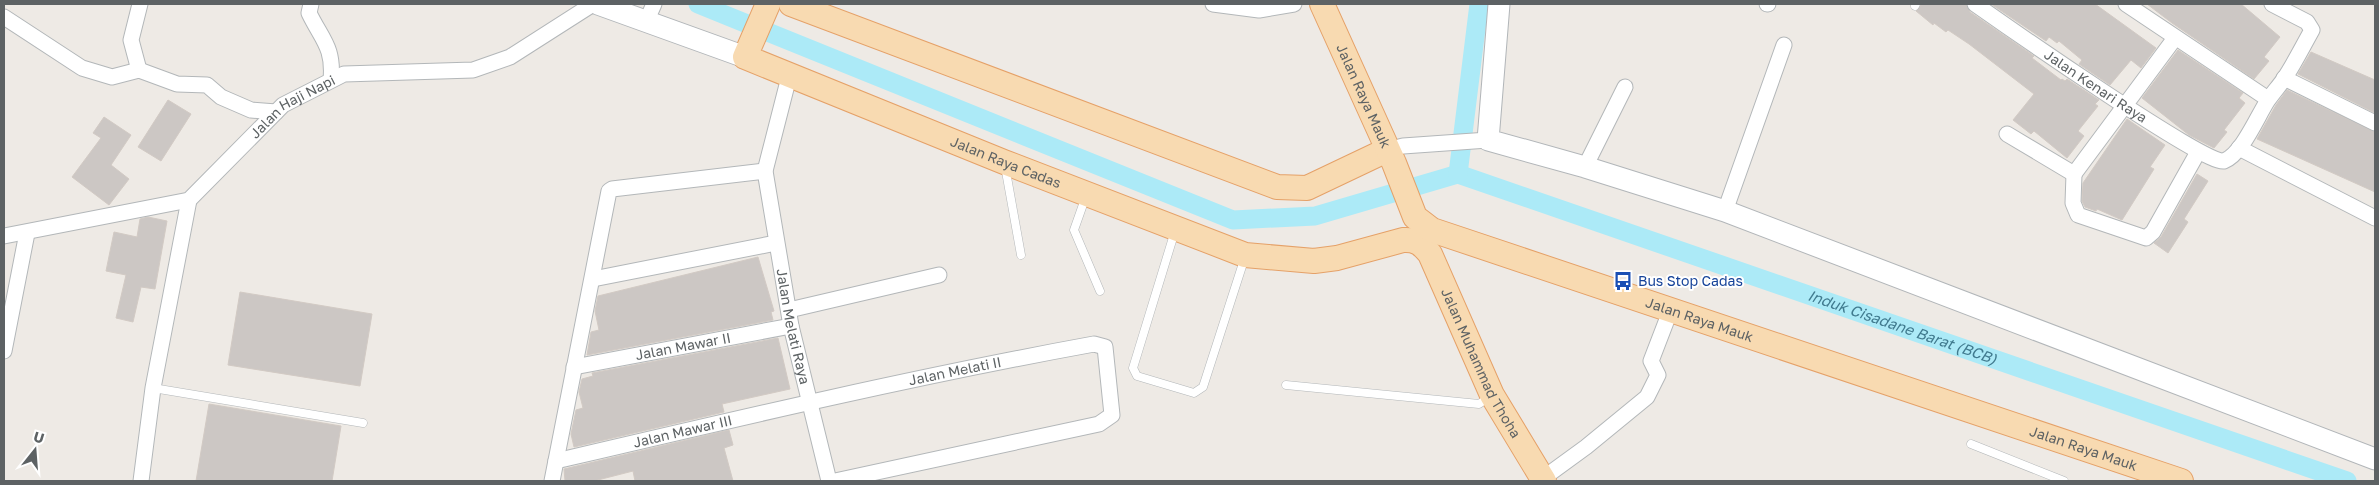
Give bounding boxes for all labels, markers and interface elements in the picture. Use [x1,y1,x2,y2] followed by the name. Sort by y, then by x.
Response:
[1333,41,1395,151] street label: Jalan Raya Mauk
[2041,46,2150,126] street label: Jalan Kenari Raya
[246,71,338,142] street label: Jalan Haji Napi
[948,132,1064,191] street label: Jalan Raya Cadas
[773,267,814,386] street label: Jalan Melati Raya
[1612,270,1634,292] bus stop icon: Bus Stop Cadas
[1638,272,1743,289] place label: Bus Stop Cadas
[1438,285,1525,441] street label: Jalan Muhammad Thoha
[1806,286,2000,367] water label: Induk Cisadane Barat (BCB)
[1644,293,1756,345] street label: Jalan Raya Mauk
[634,329,732,363] street label: Jalan Mawar II
[907,353,1003,389] street label: Jalan Melati II
[631,411,734,451] street label: Jalan Mawar III
[2028,422,2140,474] street label: Jalan Raya Mauk
[10,425,60,475] north arrow
[32,427,46,447] text: U

